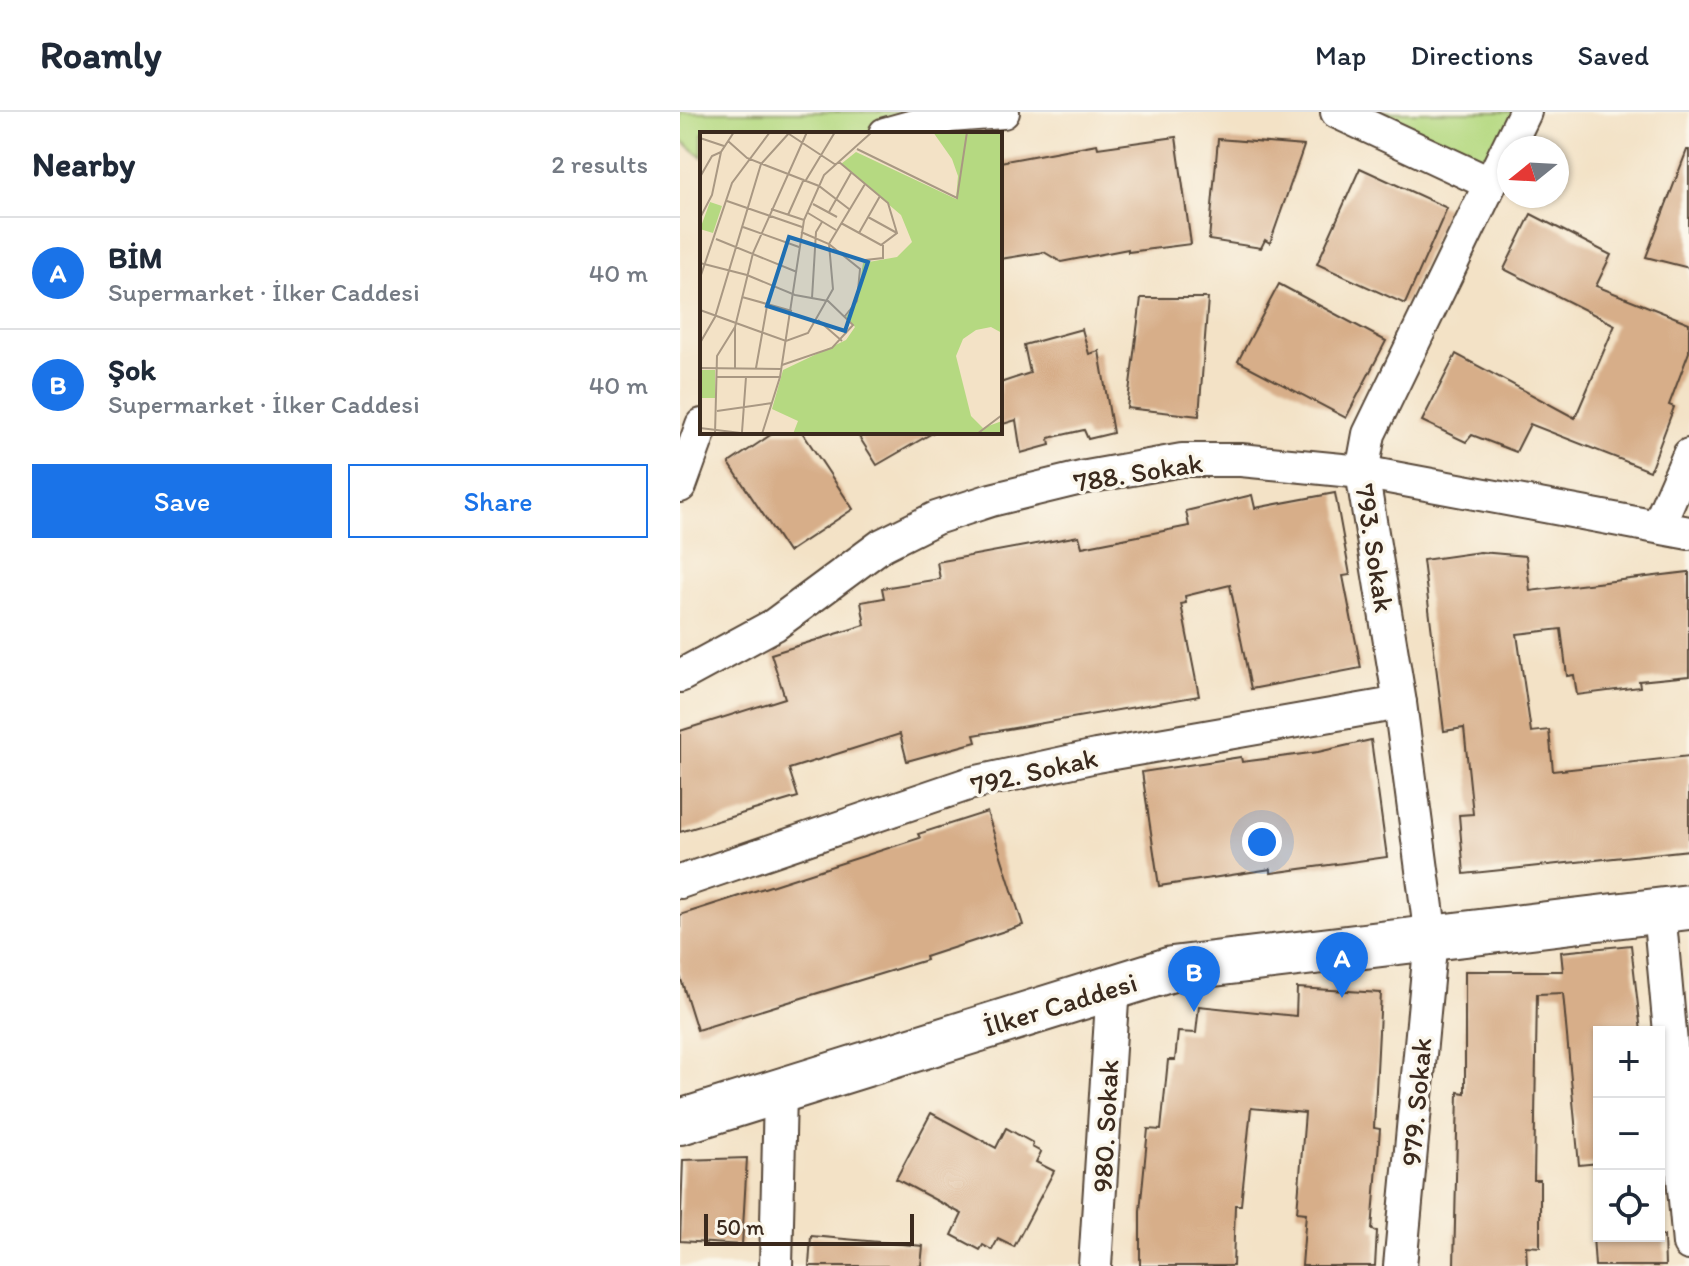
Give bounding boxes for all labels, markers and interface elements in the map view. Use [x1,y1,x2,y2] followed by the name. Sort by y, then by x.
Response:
[40,32,162,78] text: Roamly
[1315,38,1366,72] text: Map
[1410,38,1534,72] text: Directions
[1578,38,1649,72] text: Saved
[700,132,1002,434] inset map
[1497,136,1569,208] north arrow
[32,144,135,185] text: Nearby
[551,148,648,180] text: 2 results
[108,239,163,276] text: BİM
[50,257,66,289] text: A
[589,257,648,289] text: 40 m
[108,276,420,308] text: Supermarket · İlker Caddesi
[108,351,156,388] text: Şok
[50,369,66,401] text: B
[589,369,648,401] text: 40 m
[108,388,420,420] text: Supermarket · İlker Caddesi
[1071,445,1205,499] street label: 788. Sokak
[32,464,332,538] button: Save
[348,464,648,538] button: Share
[1348,481,1402,615] street label: 793. Sokak
[967,740,1101,802] street label: 792. Sokak
[1242,822,1282,862] your location
[1316,932,1368,998] pin: A
[1168,946,1220,1012] pin: B
[979,965,1141,1043] street label: İlker Caddesi
[1593,1026,1665,1242] map controls
[1593,1026,1665,1098] button: +
[1393,1036,1439,1168] street label: 979. Sokak
[1085,1059,1125,1193] street label: 980. Sokak
[1593,1098,1665,1170] button: −
[1593,1170,1665,1242] button: locate
[704,1210,914,1246] scale bar
[716,1214,765,1241] text: 50 m

